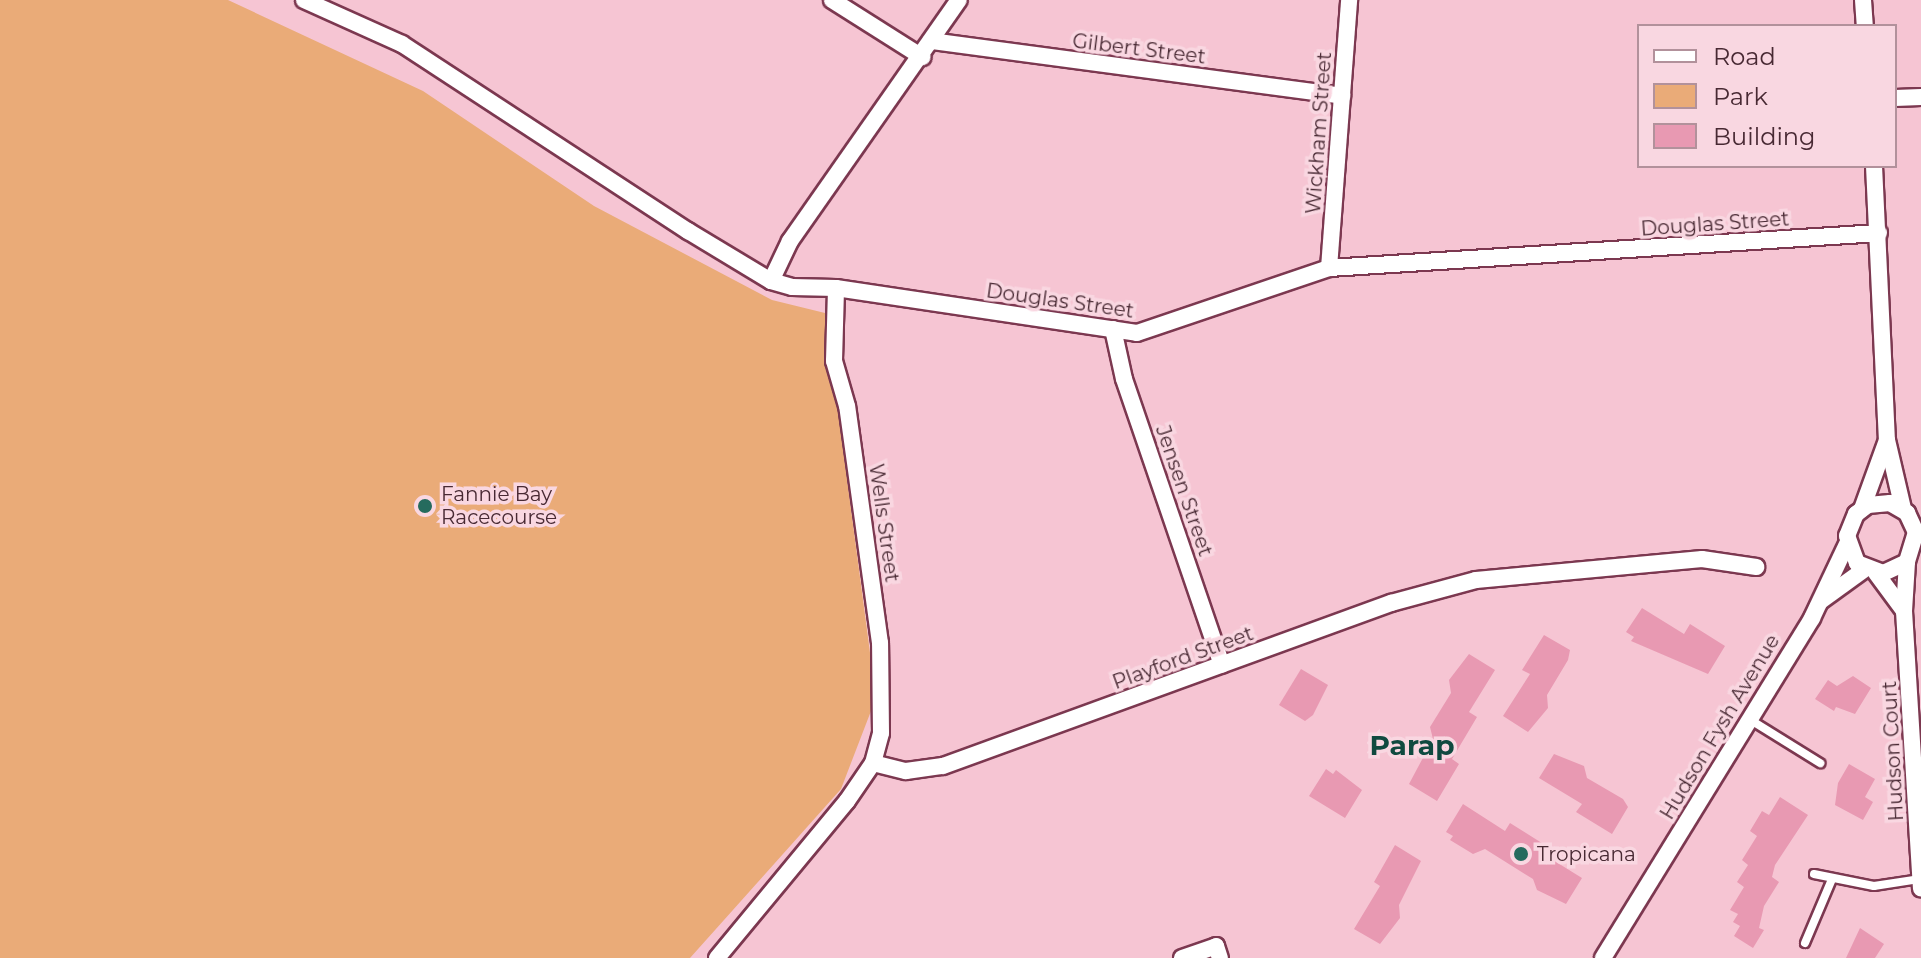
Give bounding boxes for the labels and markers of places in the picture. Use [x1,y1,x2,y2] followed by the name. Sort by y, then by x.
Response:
[441,482,557,529] place label: Fannie Bay Racecourse
[416,497,434,515] marker: Fannie Bay Racecourse
[1537,842,1636,866] place label: Tropicana
[1512,845,1530,863] marker: Tropicana

